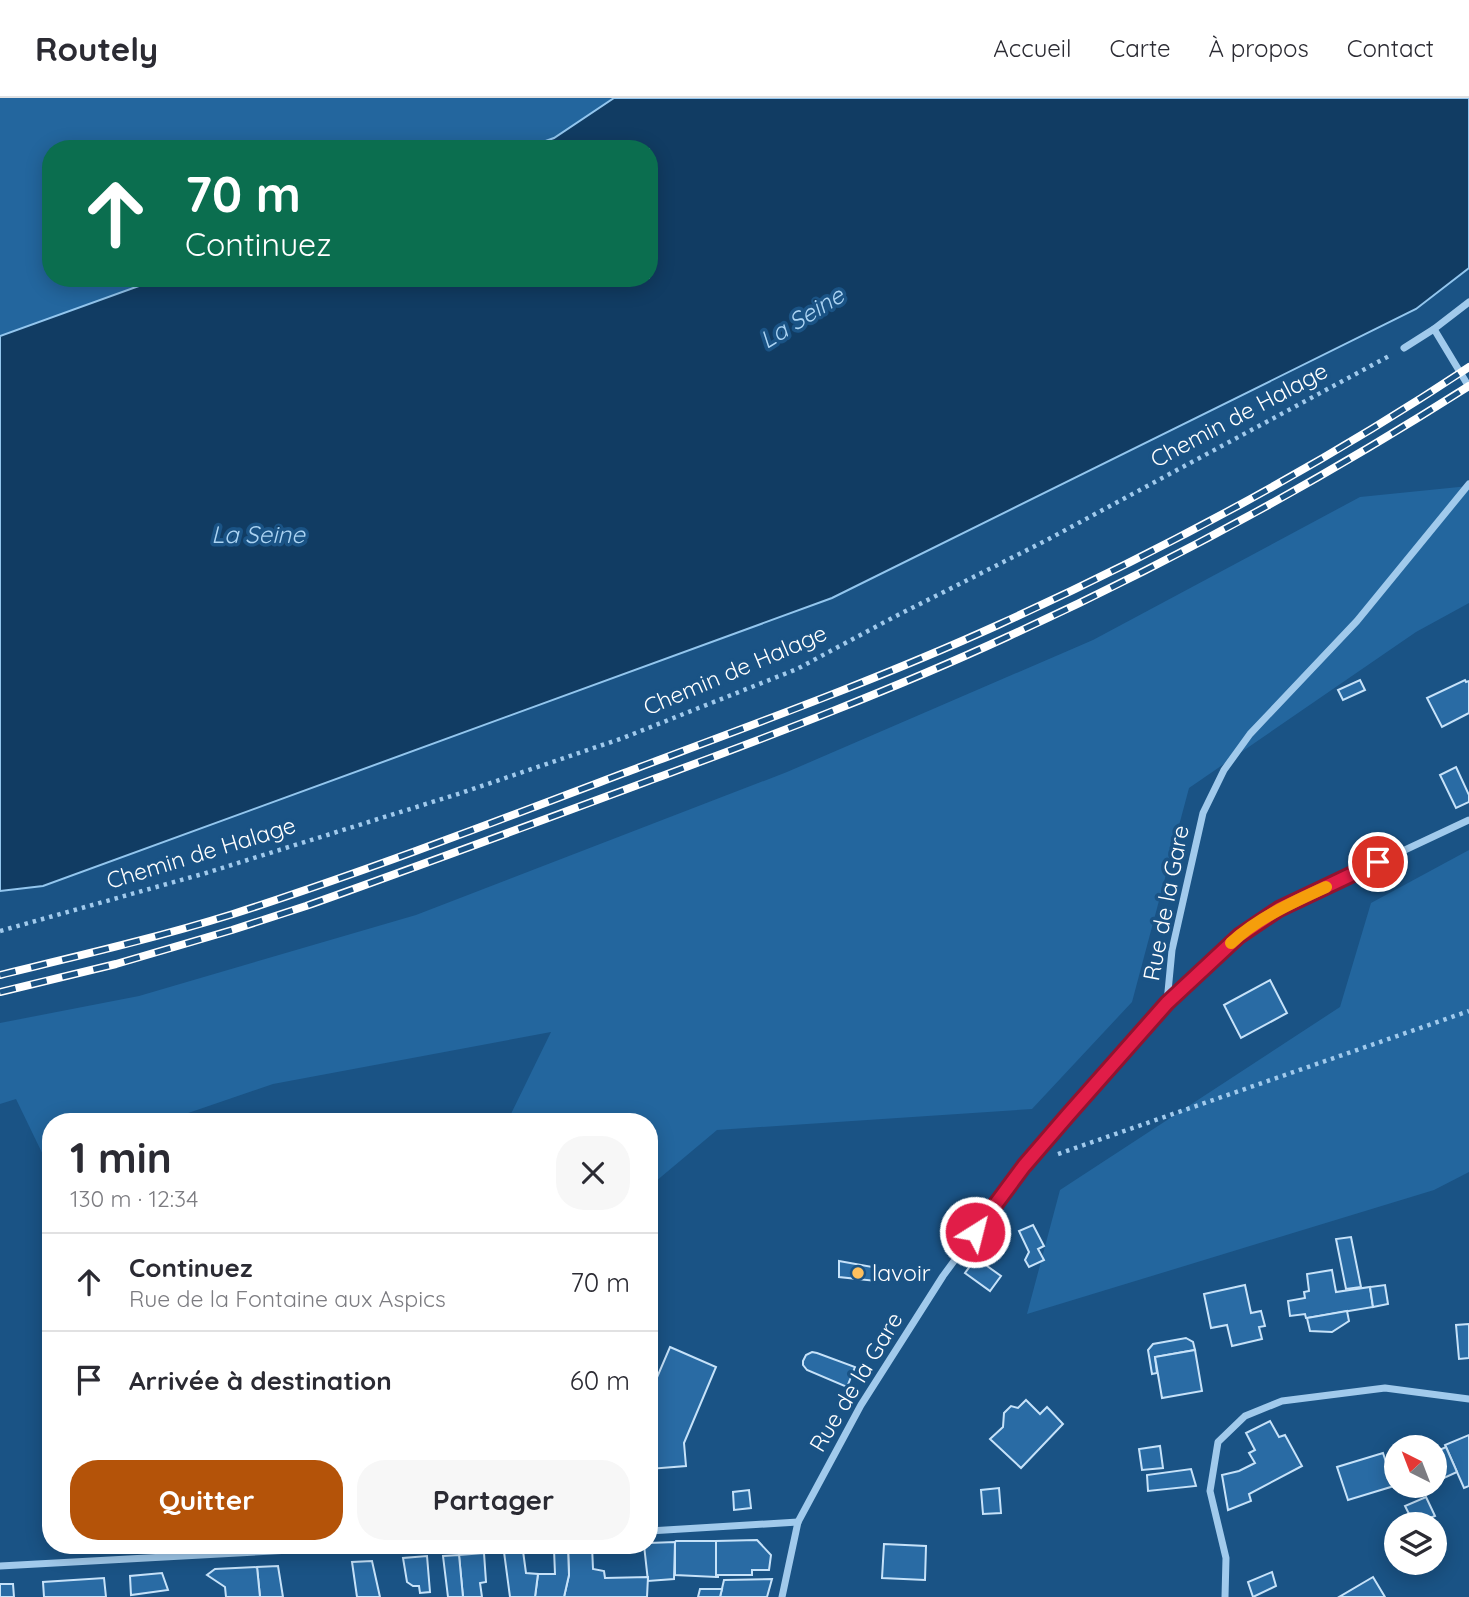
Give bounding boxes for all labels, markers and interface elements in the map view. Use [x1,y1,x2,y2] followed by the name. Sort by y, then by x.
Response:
[35,28,158,69] text: Routely
[993,33,1072,63] text: Accueil
[1110,33,1171,63] text: Carte
[1209,33,1309,63] text: À propos
[1347,33,1434,63] text: Contact
[185,163,301,224] text: 70 m
[70,168,161,259] icon: ahead
[185,224,332,264] text: Continuez
[754,279,850,355] water label: La Seine
[1145,356,1332,473] street label: Chemin de Halage
[211,519,306,549] water label: La Seine
[639,618,831,721] street label: Chemin de Halage
[103,810,299,895] street label: Chemin de Halage
[1136,823,1195,983] street label: Rue de la Gare
[1348,832,1408,892] pin
[1359,843,1397,881] icon: arrive
[70,1131,172,1184] text: 1 min
[556,1136,630,1210] button: close
[70,1184,198,1213] text: 130 m · 12:34
[938,1195,1012,1269] position arrow
[129,1251,252,1284] text: Continuez
[872,1258,931,1287] place label: lavoir
[70,1263,108,1301] icon: ahead
[850,1265,866,1281] marker: lavoir
[570,1266,630,1299] text: 70 m
[129,1284,446,1313] text: Rue de la Fontaine aux Aspics
[802,1307,909,1457] street label: Rue de la Gare
[70,1361,108,1399] icon: arrive
[129,1364,392,1397] text: Arrivée à destination
[570,1364,630,1397] text: 60 m
[1384,1435,1447,1498] north arrow
[1384,1435,1447,1575] map controls
[70,1460,343,1540] button: Quitter
[357,1460,630,1540] button: Partager
[1384,1512,1447,1575] button: layers

